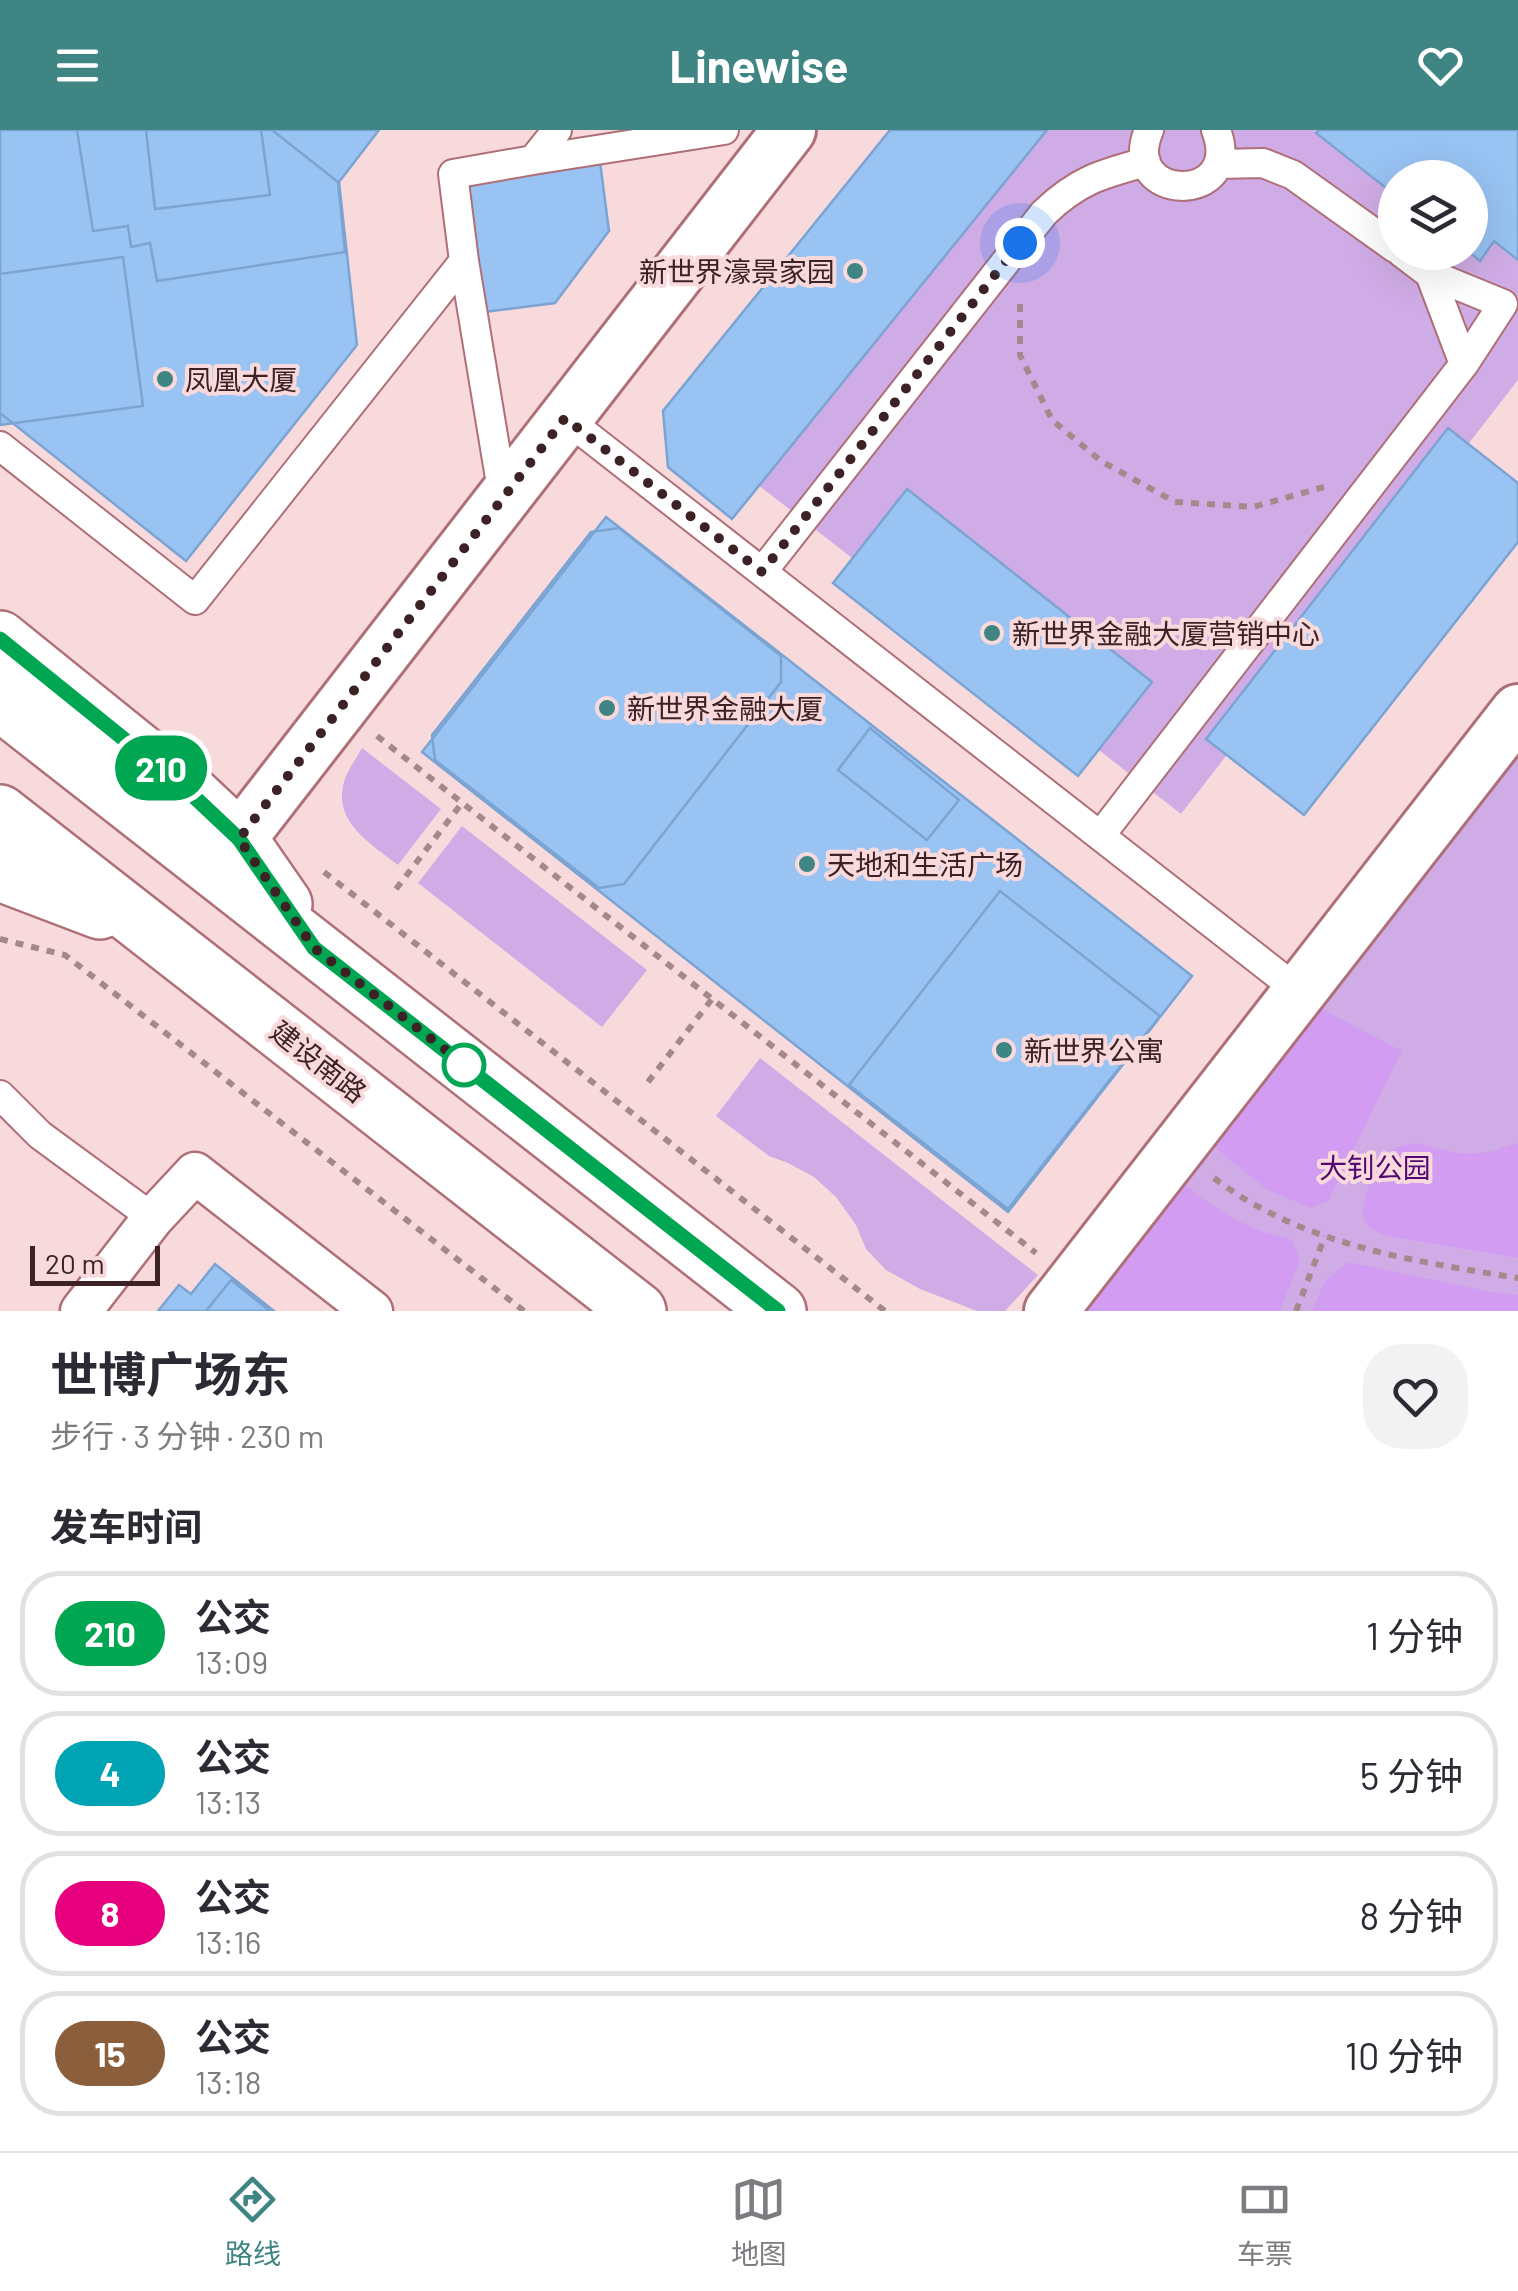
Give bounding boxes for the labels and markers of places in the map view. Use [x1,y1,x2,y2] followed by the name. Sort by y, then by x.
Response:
[639,254,835,288] place label: 新世界濠景家园
[844,260,866,282] marker: 新世界濠景家园
[185,362,297,396] place label: 凤凰大厦
[154,368,176,390] marker: 凤凰大厦
[1012,616,1320,650] place label: 新世界金融大厦营销中心
[981,622,1003,644] marker: 新世界金融大厦营销中心
[627,691,823,725] place label: 新世界金融大厦
[596,697,618,719] marker: 新世界金融大厦
[827,847,1023,881] place label: 天地和生活广场
[796,853,818,875] marker: 天地和生活广场
[1024,1033,1164,1067] place label: 新世界公寓
[993,1039,1015,1061] marker: 新世界公寓
[443,1044,485,1086] unlabelled marker

